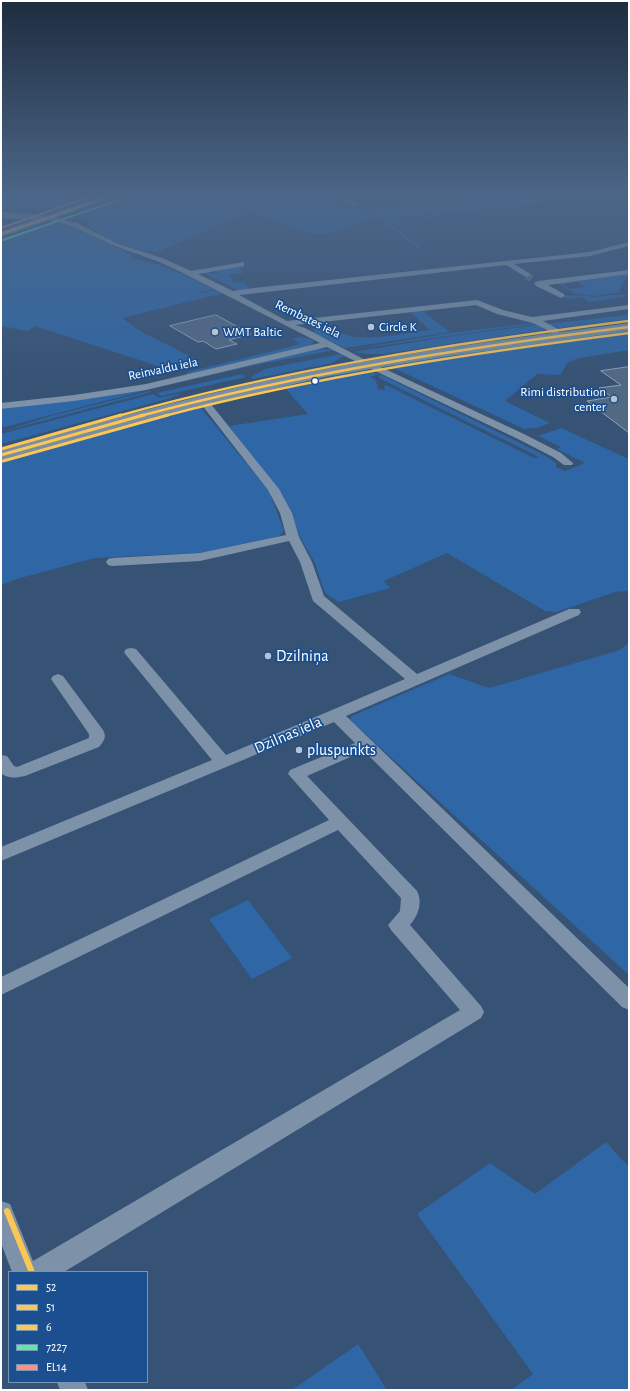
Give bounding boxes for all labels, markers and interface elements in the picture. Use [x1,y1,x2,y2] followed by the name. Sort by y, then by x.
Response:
[273,296,343,342] street label: Rembates iela
[379,319,417,335] place label: Circle K
[366,322,376,332] marker: Circle K
[223,324,282,340] place label: WMT Baltic
[210,327,220,337] marker: WMT Baltic
[127,354,199,384] street label: Reinvaldu iela
[310,376,320,386] unlabelled marker
[520,384,606,415] place label: Rimi distribution center
[609,394,619,404] marker: Rimi distribution center
[276,646,329,666] place label: Dzilniņa
[263,651,273,661] marker: Dzilniņa
[251,712,325,758] street label: Dzilnas iela
[307,740,376,760] place label: pluspunkts
[294,745,304,755] marker: pluspunkts
[8,1271,148,1383] legend
[46,1281,56,1293] text: 52
[46,1301,55,1313] text: 51
[46,1321,52,1333] text: 6
[46,1341,67,1353] text: 7227
[46,1361,67,1373] text: EL14

